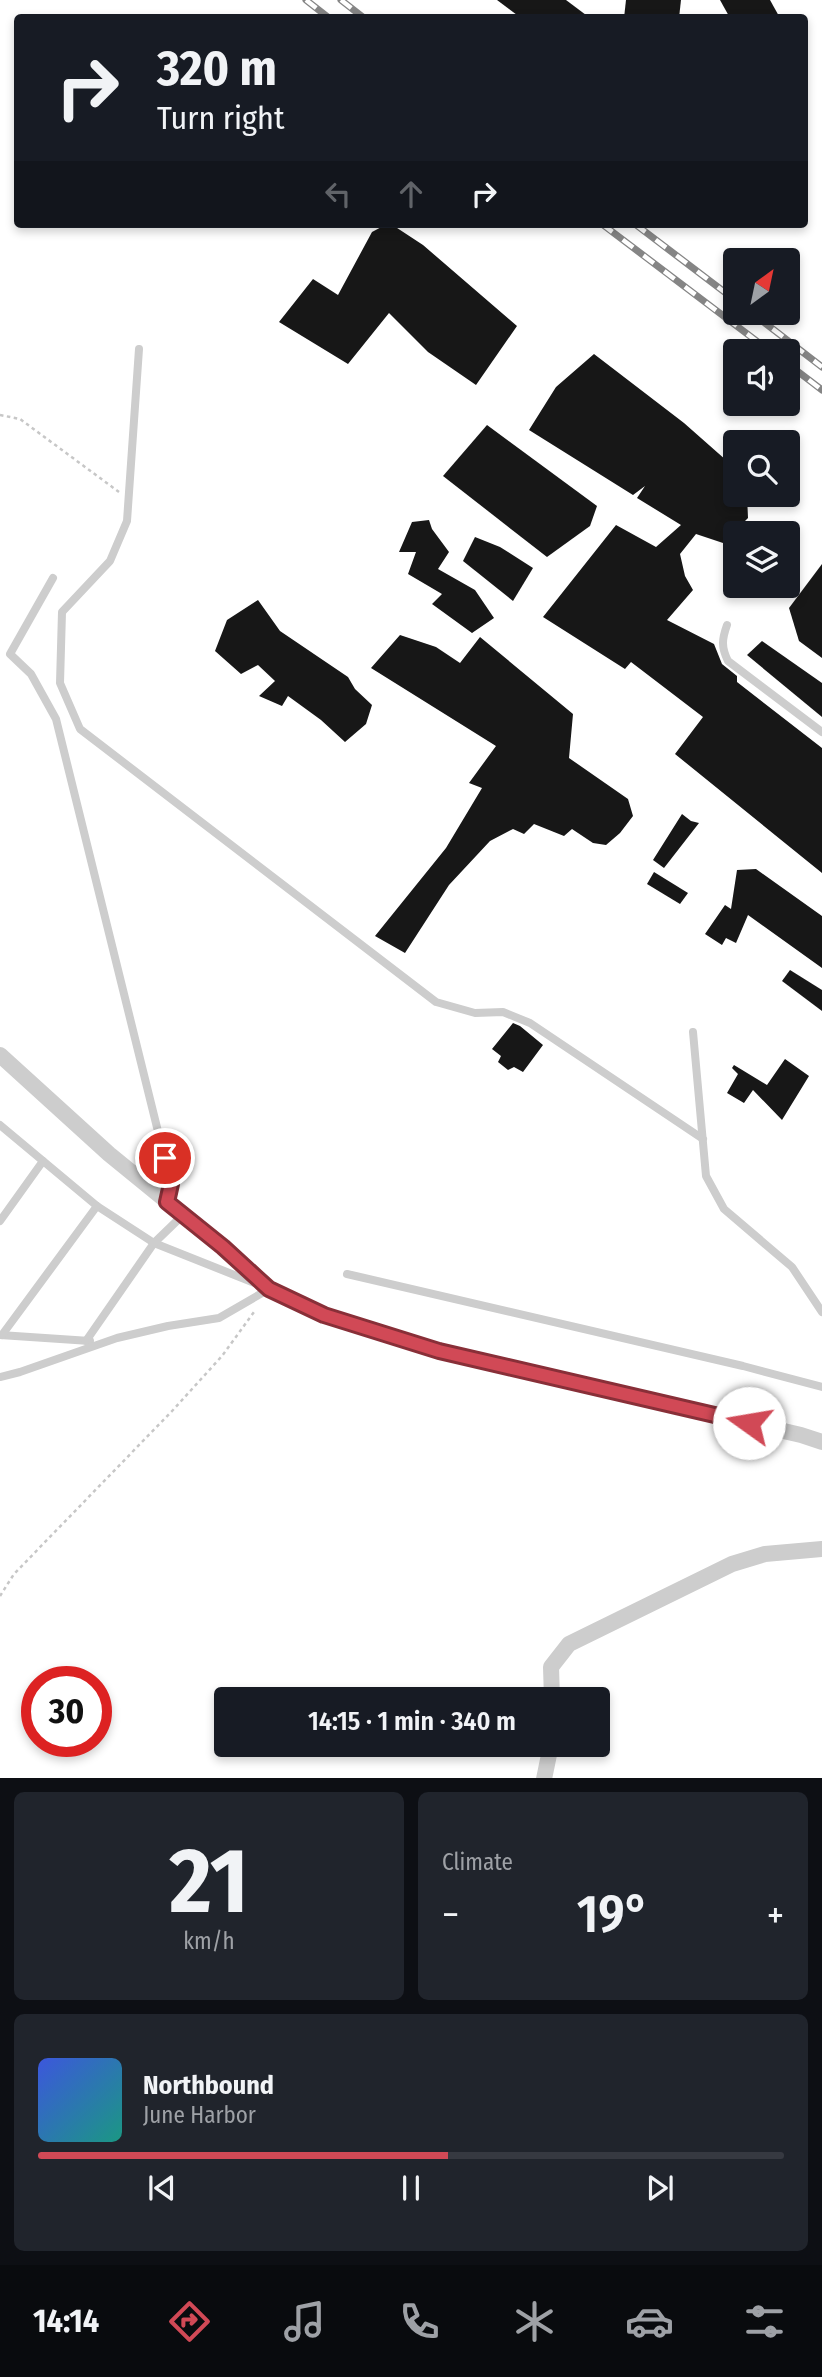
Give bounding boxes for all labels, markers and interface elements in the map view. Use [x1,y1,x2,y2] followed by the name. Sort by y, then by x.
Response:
[157,39,277,98] text: 320 m
[42,42,133,133] icon: right
[157,99,284,137] text: Turn right
[319,175,357,213] icon: left
[392,175,430,213] icon: ahead
[465,175,503,213] icon: right
[723,248,800,326] north arrow
[723,248,800,598] map controls
[723,339,800,416] button: sound
[723,430,800,507] button: search
[723,521,800,598] button: layers
[135,1128,195,1188] pin
[146,1139,184,1177] icon: arrive
[712,1386,786,1460] position arrow
[21,1666,112,1757] speed limit sign: 30
[308,1706,516,1737] text: 14:15 · 1 min · 340 m
[169,1827,249,1936] text: 21
[442,1848,513,1876] text: Climate
[577,1883,649,1946] text: 19°
[442,1892,459,1938] text: −
[767,1892,784,1938] text: +
[183,1927,235,1955] text: km/h
[143,2070,274,2101] text: Northbound
[143,2101,256,2129] text: June Harbor
[143,2169,181,2207] icon: previous
[392,2169,430,2207] icon: pause
[641,2169,679,2207] icon: next
[165,2297,214,2346] icon: directions
[280,2297,329,2346] icon: music
[395,2297,444,2346] icon: phone
[510,2297,559,2346] icon: climate
[625,2297,674,2346] icon: car
[740,2297,789,2346] icon: filters
[33,2302,99,2340] text: 14:14

